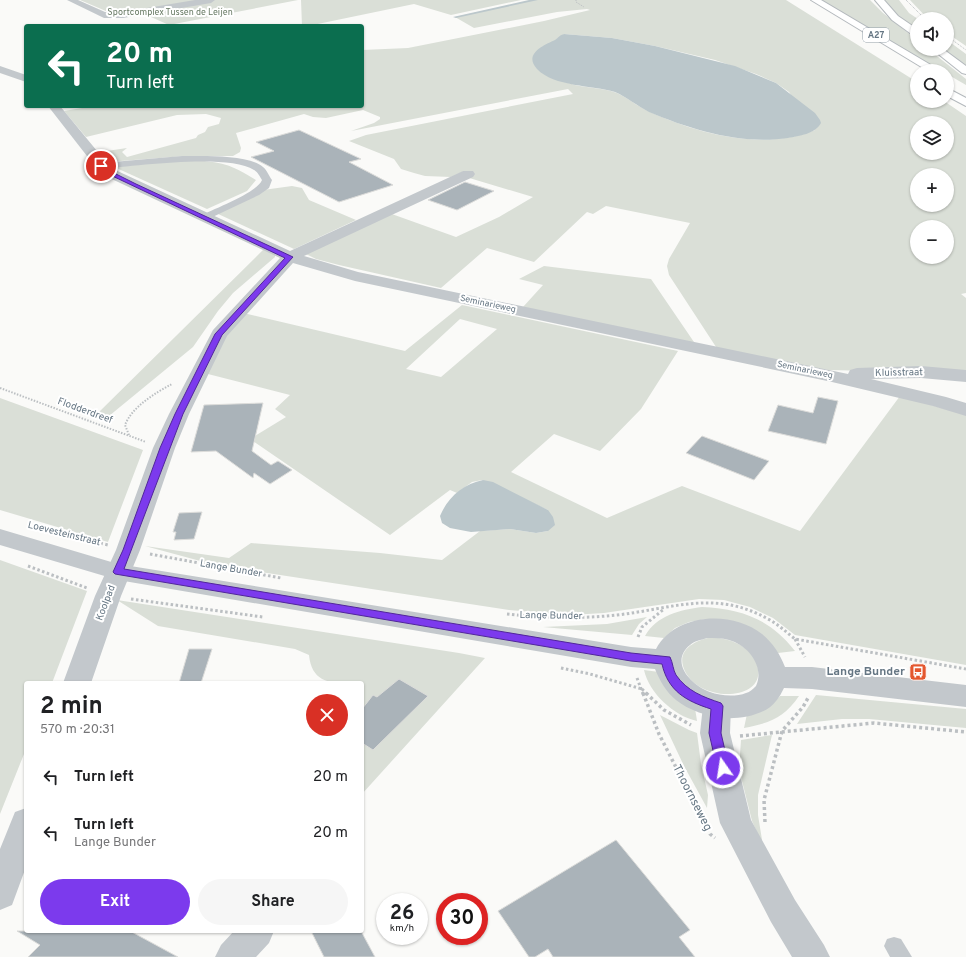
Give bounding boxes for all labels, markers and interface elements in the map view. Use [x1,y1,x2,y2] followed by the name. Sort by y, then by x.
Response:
[107,7,233,18] park label: Sportcomplex Tussen de Leijen
[910,12,954,264] map controls
[910,12,954,56] button: sound
[863,28,889,42] road number: A27
[106,37,173,73] text: 20 m
[40,40,92,92] icon: left
[910,64,954,108] button: search
[106,72,174,95] text: Turn left
[910,116,954,160] button: layers
[84,149,118,183] pin
[90,155,112,177] icon: arrive
[910,168,954,212] button: +
[910,220,954,264] button: −
[459,293,517,315] street label: Seminarieweg
[776,359,834,381] street label: Seminarieweg
[875,366,923,380] street label: Kluisstraat
[56,395,115,427] street label: Flodderdreef
[26,519,102,549] street label: Loevesteinstraat
[199,557,263,581] street label: Lange Bunder
[93,583,119,623] street label: Koolpad
[519,609,583,623] street label: Lange Bunder
[908,662,928,682] bus stop icon: Lange Bunder
[827,664,905,680] place label: Lange Bunder
[40,692,103,722] text: 2 min
[306,694,348,736] button: close
[40,722,115,738] text: 570 m · 20:31
[702,747,744,789] position arrow
[668,762,716,834] street label: Thoornseweg
[40,766,62,788] icon: left
[74,768,134,787] text: Turn left
[313,768,348,787] text: 20 m
[74,816,134,835] text: Turn left
[40,822,62,844] icon: left
[313,824,348,843] text: 20 m
[74,835,156,851] text: Lange Bunder
[40,879,190,925] button: Exit
[198,879,348,925] button: Share
[436,893,488,945] speed limit sign: 30
[390,901,414,927] text: 26
[390,922,414,935] text: km/h

